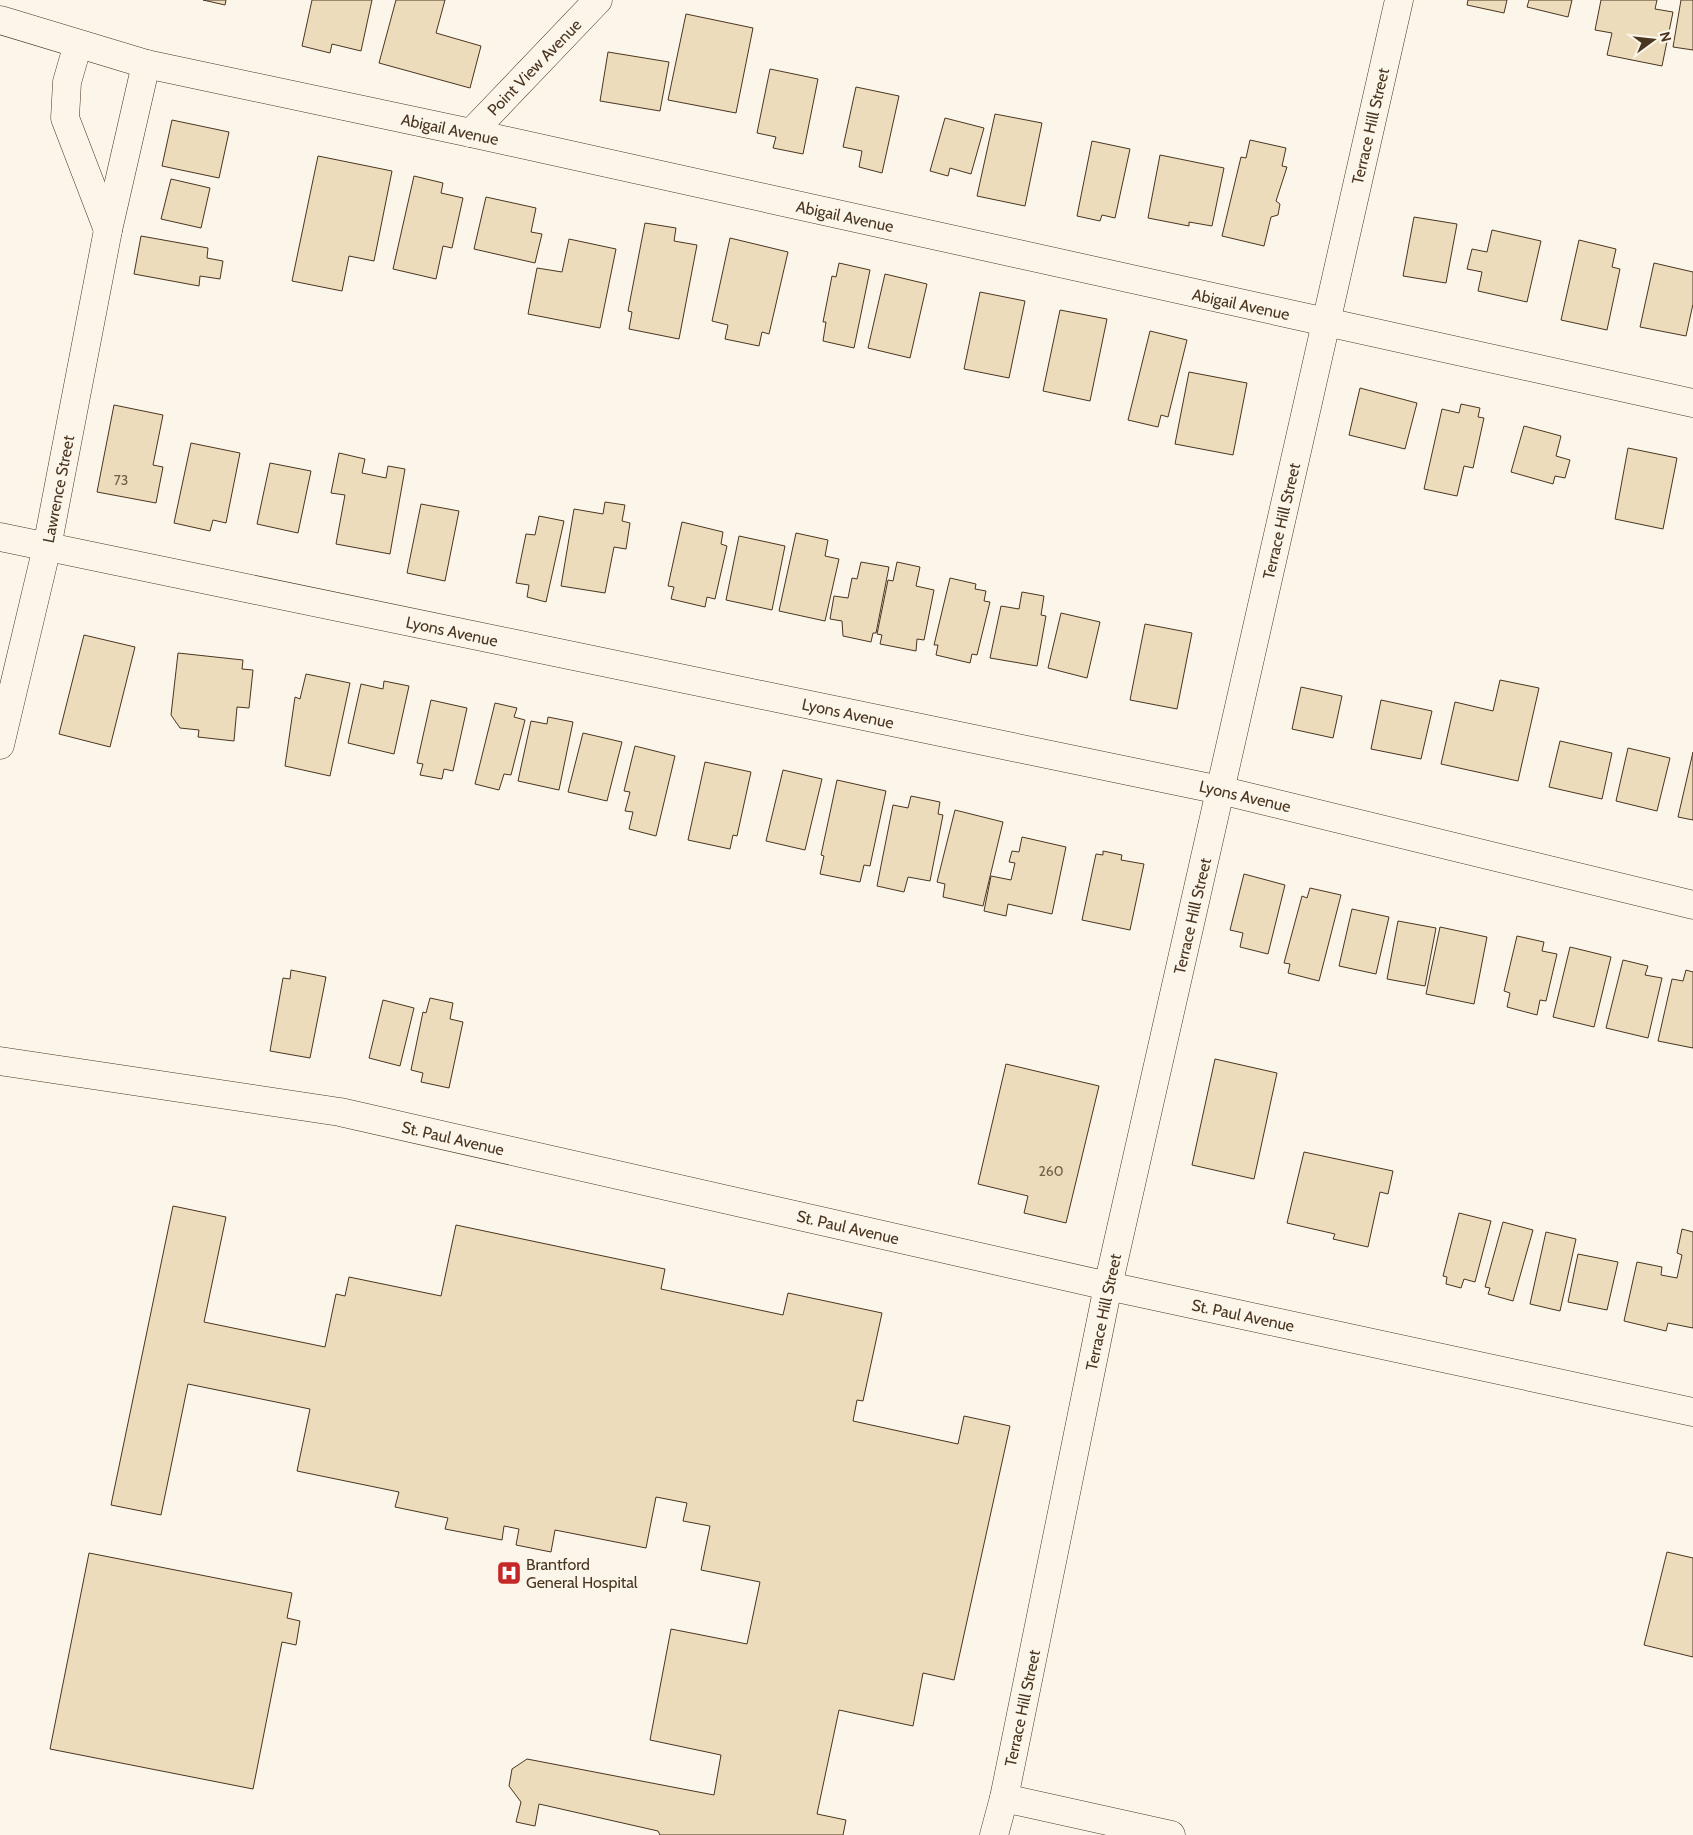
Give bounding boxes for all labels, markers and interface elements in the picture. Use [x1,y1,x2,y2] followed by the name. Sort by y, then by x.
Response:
[483,15,585,120] street label: Point View Avenue
[1628,15,1678,65] north arrow
[1656,30,1676,44] text: N
[1348,65,1393,186] street label: Terrace Hill Street
[399,110,500,149] street label: Abigail Avenue
[794,197,895,236] street label: Abigail Avenue
[1190,285,1291,324] street label: Abigail Avenue
[39,433,78,544] street label: Lawrence Street
[1259,460,1304,581] street label: Terrace Hill Street
[114,471,128,489] house number: 73
[404,612,500,650] street label: Lyons Avenue
[800,694,896,732] street label: Lyons Avenue
[1197,777,1293,816] street label: Lyons Avenue
[1170,855,1215,976] street label: Terrace Hill Street
[400,1117,506,1160] street label: St. Paul Avenue
[1038,1162,1064,1180] house number: 260
[795,1206,901,1249] street label: St. Paul Avenue
[1082,1251,1125,1372] street label: Terrace Hill Street
[1190,1295,1296,1336] street label: St. Paul Avenue
[526,1555,638,1592] place label: Brantford General Hospital
[496,1560,522,1586] hospital icon: Brantford General Hospital
[1001,1647,1044,1768] street label: Terrace Hill Street

